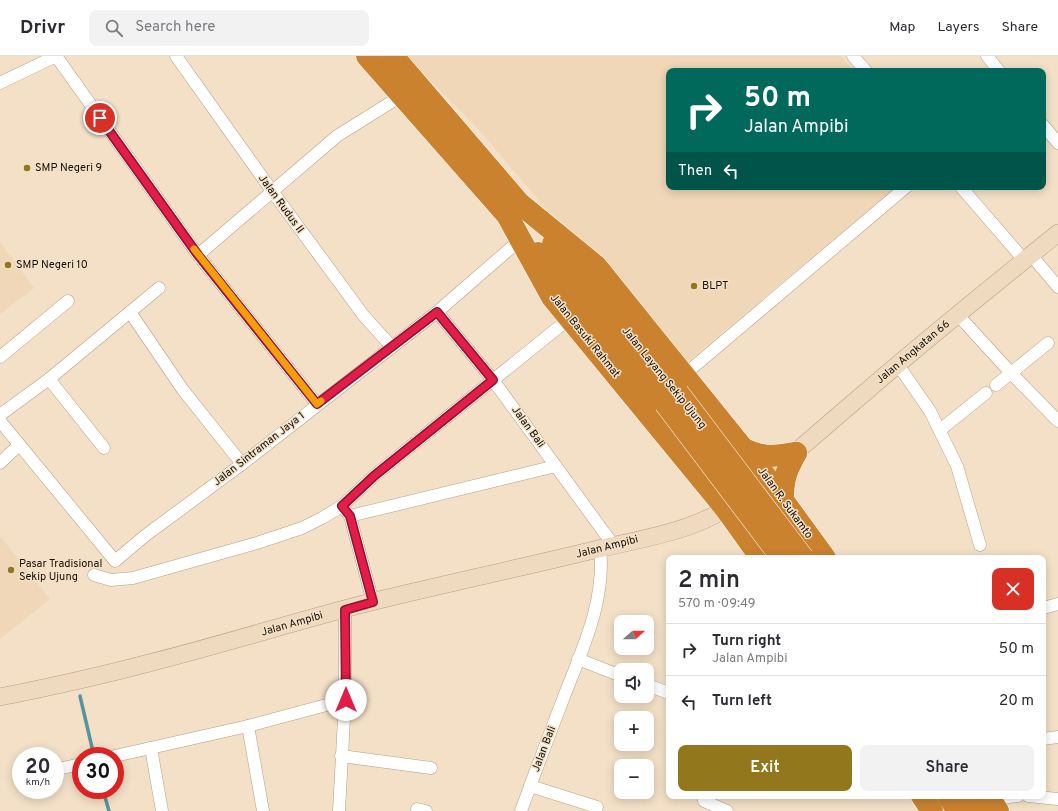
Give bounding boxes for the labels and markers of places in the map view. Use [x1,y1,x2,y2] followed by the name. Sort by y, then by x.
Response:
[83,101,117,135] pin
[35,161,102,175] place label: SMP Negeri 9
[22,163,32,173] marker: SMP Negeri 9
[16,258,88,272] place label: SMP Negeri 10
[3,260,13,270] marker: SMP Negeri 10
[702,279,729,293] place label: BLPT
[689,281,699,291] marker: BLPT
[19,557,102,584] place label: Pasar Tradisional Sekip Ujung
[6,565,16,575] marker: Pasar Tradisional Sekip Ujung

